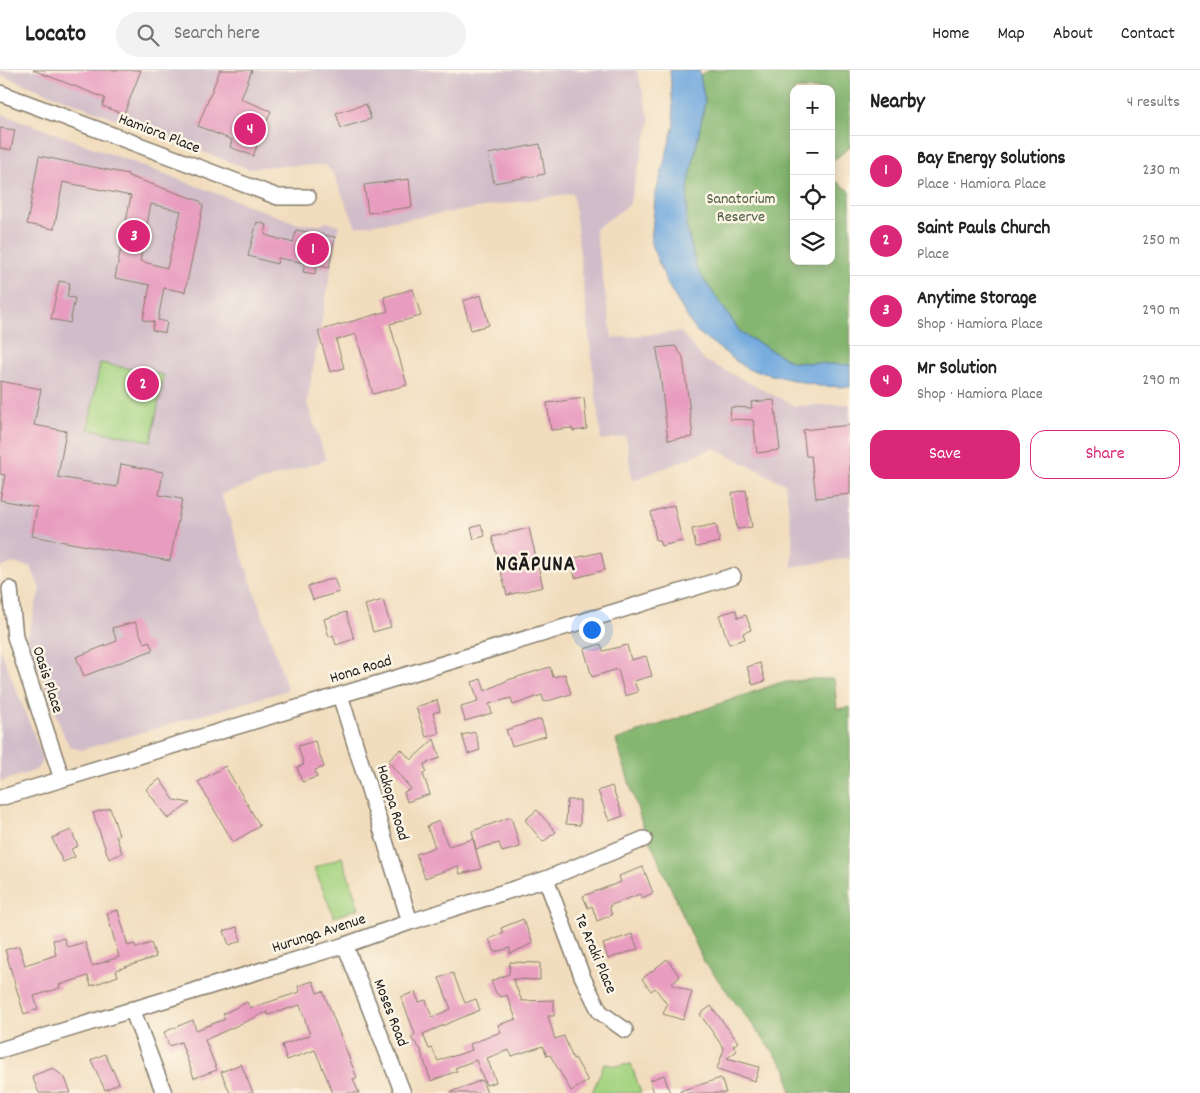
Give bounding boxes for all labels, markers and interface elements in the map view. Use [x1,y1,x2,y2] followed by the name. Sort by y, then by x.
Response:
[116,12,466,57] search box
[25,18,86,52] text: Locato
[134,21,162,49] icon: search
[174,21,260,48] text: Search here
[932,22,969,47] text: Home
[997,22,1025,47] text: Map
[1053,22,1093,47] text: About
[1121,22,1175,47] text: Contact
[790,85,835,265] map controls
[790,85,835,130] button: +
[870,88,925,118] text: Nearby
[1127,91,1180,114] text: 4 results
[115,108,203,160] street label: Hamiora Place
[234,110,266,148] pin: 4
[790,130,835,175] button: −
[917,146,1065,173] text: Bay Energy Solutions
[884,159,888,182] text: 1
[1143,159,1180,182] text: 230 m
[917,173,1046,196] text: Place · Hamiora Place
[790,175,835,220] button: locate
[706,188,776,229] park label: Sanatorium Reserve
[917,216,1050,243] text: Saint Pauls Church
[118,217,150,255] pin: 3
[790,220,835,265] button: layers
[883,229,890,252] text: 2
[1142,229,1180,252] text: 250 m
[297,230,329,268] pin: 1
[917,243,949,266] text: Place
[917,286,1037,313] text: Anytime Storage
[882,299,890,322] text: 3
[1142,299,1180,322] text: 290 m
[917,313,1043,336] text: Shop · Hamiora Place
[917,356,997,383] text: Mr Solution
[127,365,159,403] pin: 2
[883,369,889,392] text: 4
[1142,369,1180,392] text: 290 m
[917,383,1043,406] text: Shop · Hamiora Place
[870,430,1020,479] button: Save
[1030,430,1180,479] button: Share
[496,551,576,581] district label: NGĀPUNA
[579,617,605,643] your location
[25,644,69,716] street label: Oasis Place
[327,650,395,690] street label: Hona Road
[370,762,414,844] street label: Hakopa Road
[269,908,369,960] street label: Hurunga Avenue
[568,911,622,997] street label: Te Araki Place
[367,976,413,1050] street label: Moses Road

